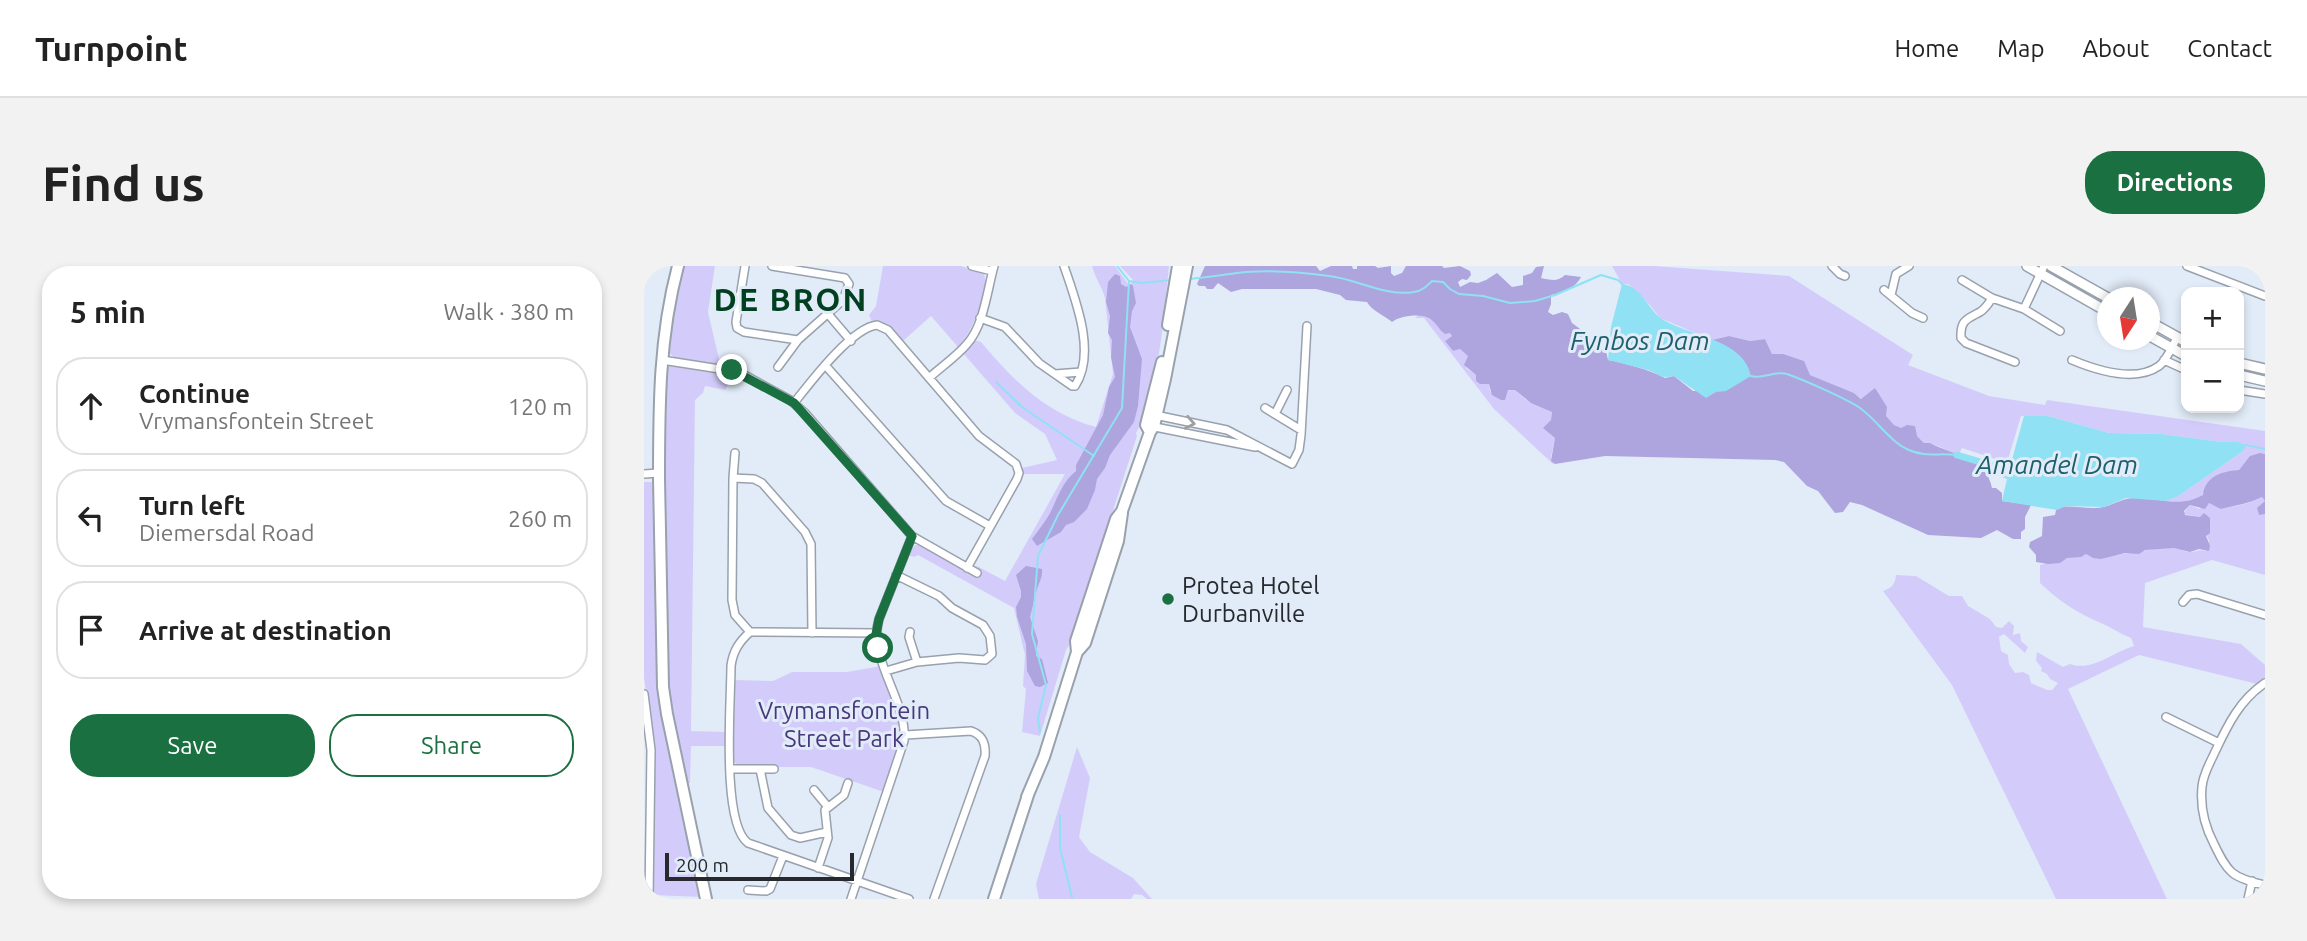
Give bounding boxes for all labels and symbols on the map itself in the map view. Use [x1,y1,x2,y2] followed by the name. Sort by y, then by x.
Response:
[714,281,868,317] district label: DE BRON
[2097,287,2160,350] north arrow
[1570,326,1710,355] water label: Fynbos Dam
[716,354,747,385] route end
[1184,414,1196,429] one-way arrow
[1974,450,2138,479] water label: Amandel Dam
[1182,572,1320,627] place label: Protea Hotel Durbanville
[1160,591,1176,607] marker: Protea Hotel Durbanville
[862,632,893,663] route start
[758,697,930,752] park label: Vrymansfontein Street Park
[665,850,854,882] scale bar

